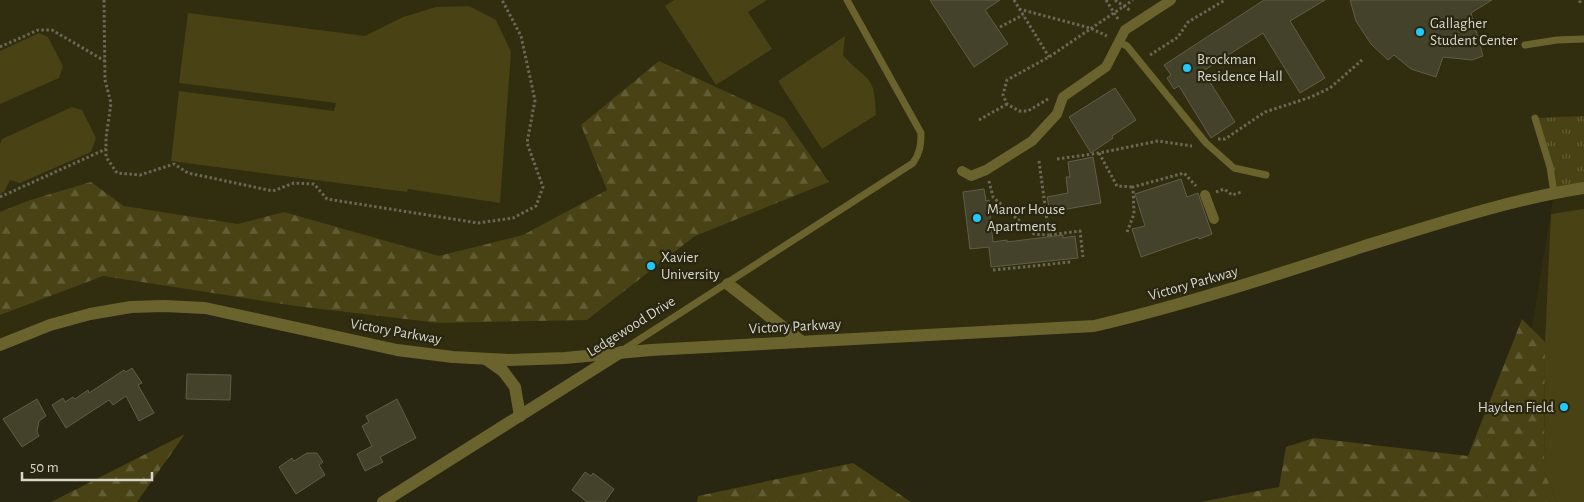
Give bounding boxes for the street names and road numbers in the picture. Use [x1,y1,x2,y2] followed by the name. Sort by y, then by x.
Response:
[1147,263,1240,303] street label: Victory Parkway
[584,293,678,360] street label: Ledgewood Drive
[349,316,443,347] street label: Victory Parkway
[748,317,842,336] street label: Victory Parkway

